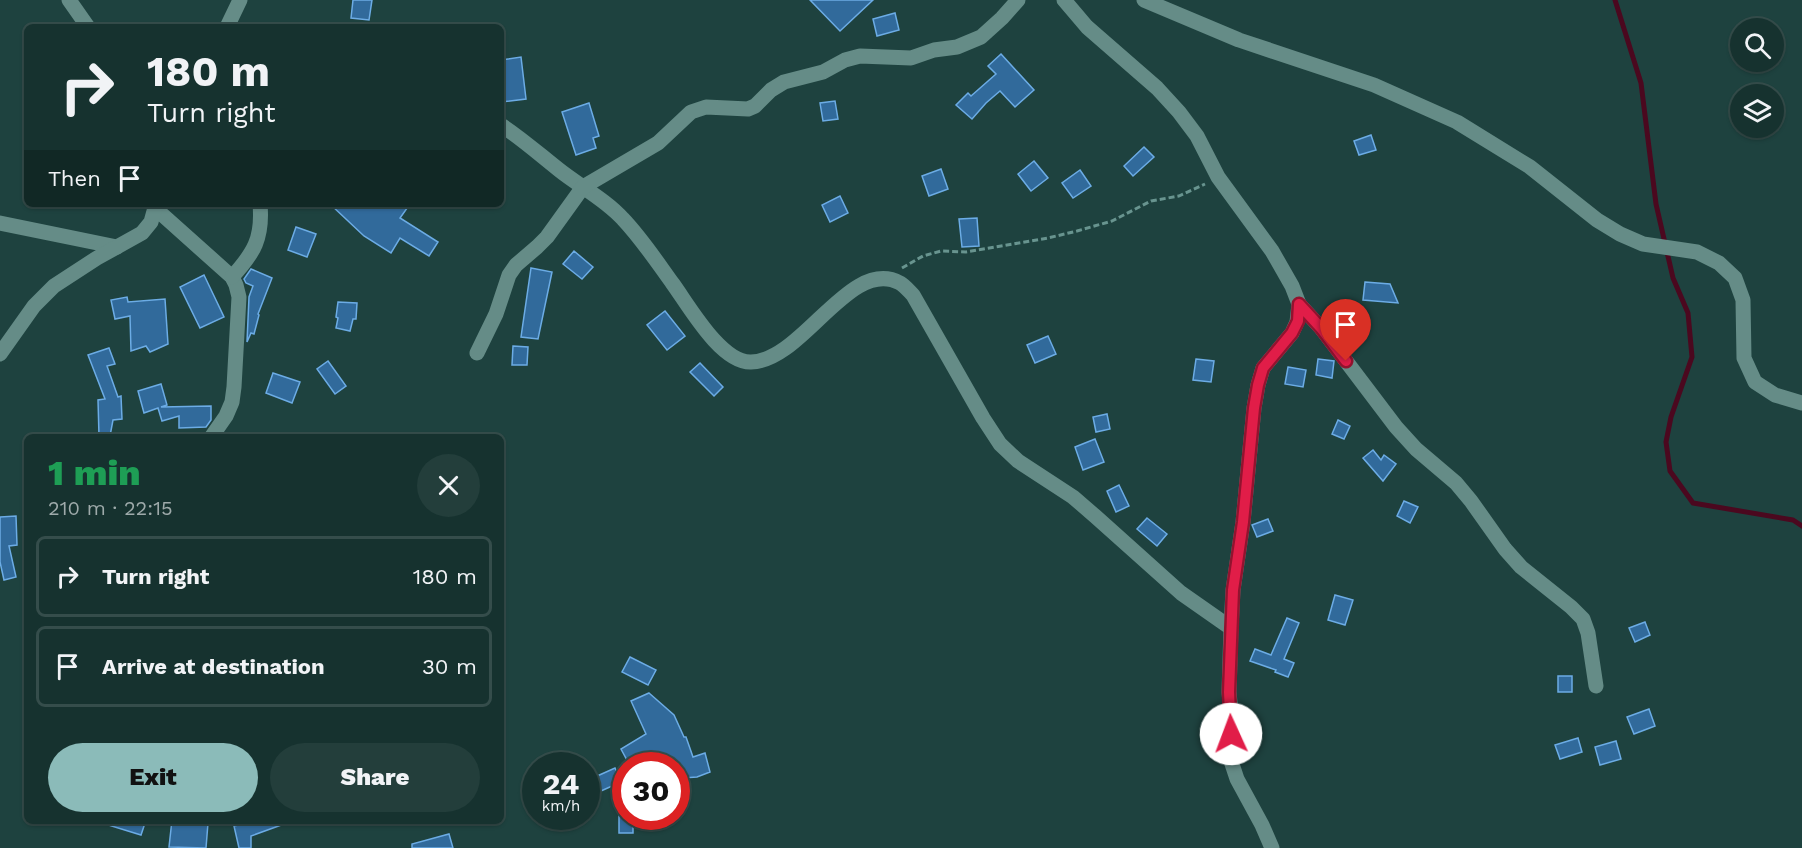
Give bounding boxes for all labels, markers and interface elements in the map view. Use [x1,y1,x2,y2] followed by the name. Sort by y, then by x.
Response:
[1730,18,1784,138] map controls
[1730,18,1784,72] button: search
[147,47,270,96] text: 180 m
[48,48,126,126] icon: right
[1730,84,1784,138] button: layers
[147,97,276,129] text: Turn right
[113,162,146,195] icon: arrive
[48,166,101,191] text: Then
[1320,299,1371,361] pin
[1329,308,1362,341] icon: arrive
[48,452,141,494] text: 1 min
[417,454,480,517] button: close
[48,496,173,520] text: 210 m · 22:15
[51,560,84,593] icon: right
[102,564,209,589] text: Turn right
[413,564,477,589] text: 180 m
[51,650,84,683] icon: arrive
[102,654,325,679] text: Arrive at destination
[422,654,477,679] text: 30 m
[1199,702,1263,766] position arrow
[48,743,258,812] button: Exit
[270,743,480,812] button: Share
[612,752,690,830] speed limit sign: 30
[543,766,579,801] text: 24
[542,797,580,815] text: km/h

